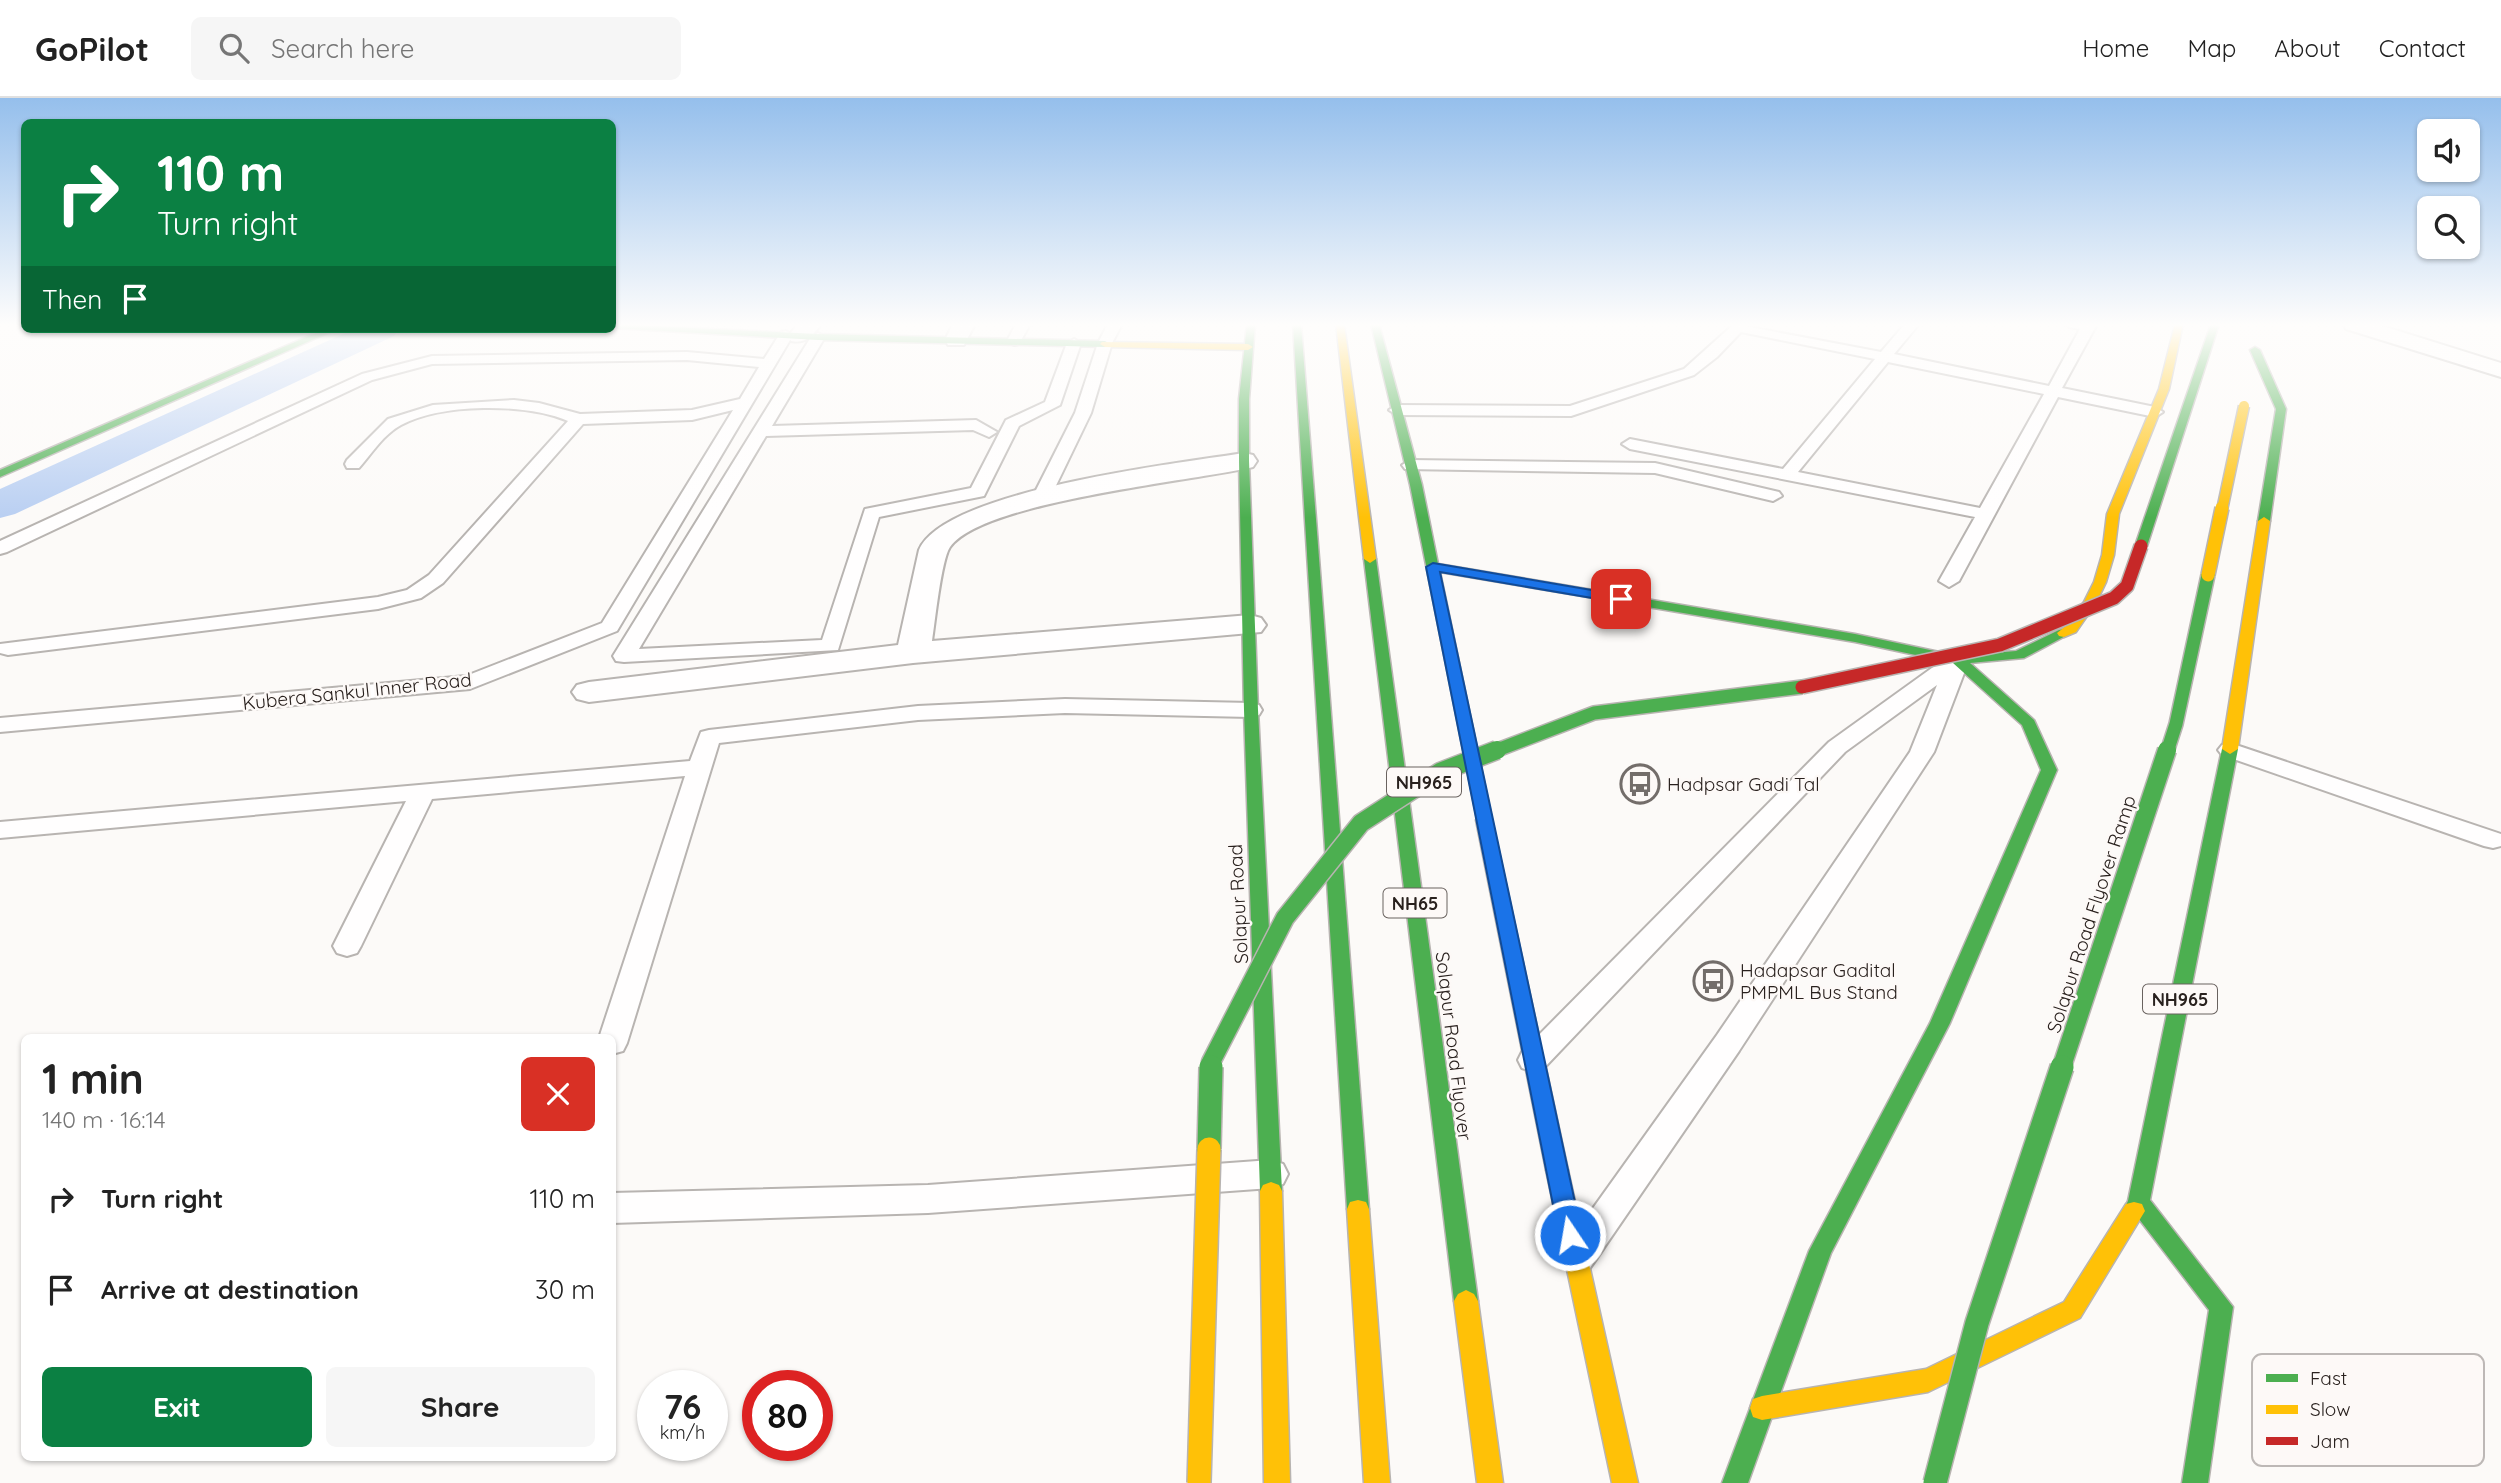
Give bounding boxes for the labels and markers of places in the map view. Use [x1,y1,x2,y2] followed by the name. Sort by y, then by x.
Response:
[1591,569,1651,629] pin
[1619,763,1661,805] bus stop icon: Hadpsar Gadi Tal
[1667,772,1820,796] place label: Hadpsar Gadi Tal
[1740,958,1898,1004] place label: Hadapsar Gadital PMPML Bus Stand
[1692,960,1734,1002] bus stop icon: Hadapsar Gadital PMPML Bus Stand

